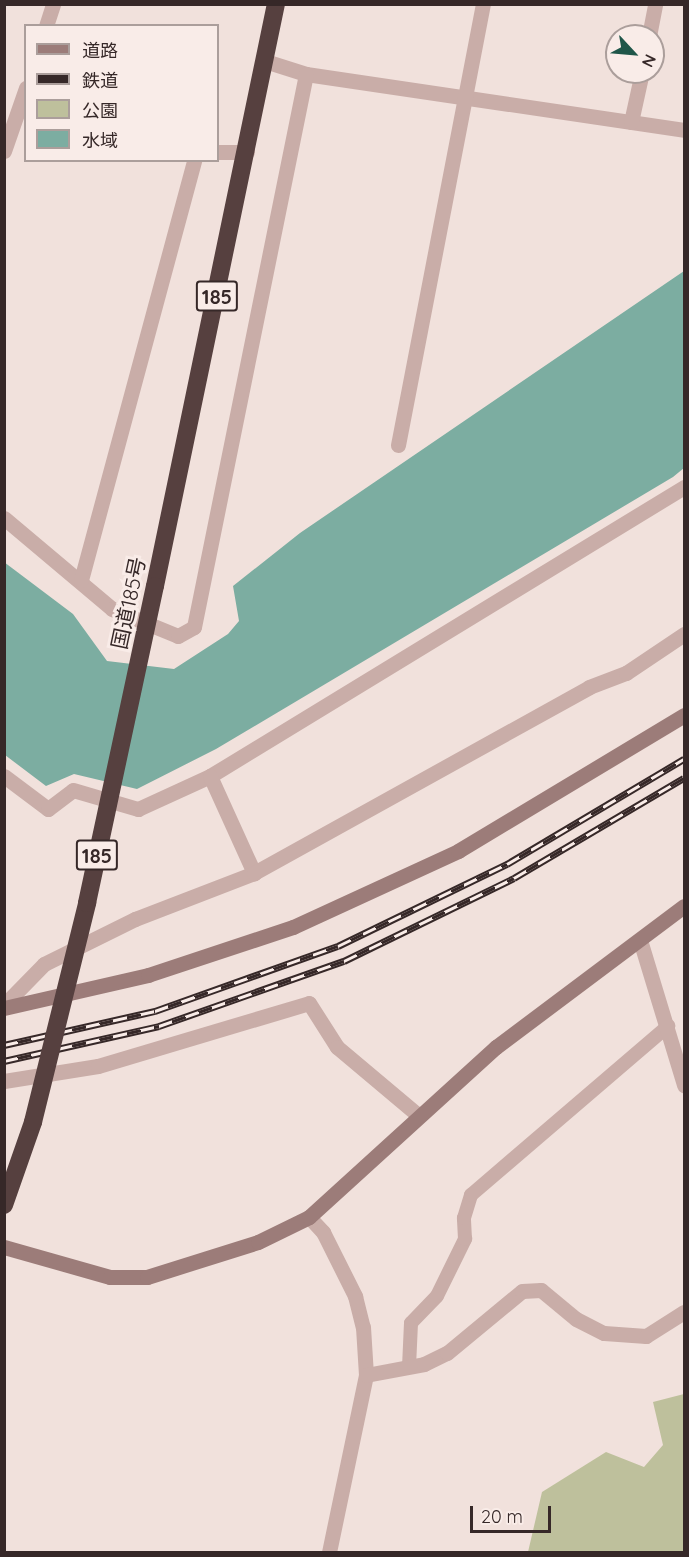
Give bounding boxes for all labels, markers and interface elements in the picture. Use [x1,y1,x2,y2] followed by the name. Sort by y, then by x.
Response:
[24,24,219,162] legend
[605,24,665,84] north arrow
[82,39,118,62] text: 道路
[638,51,661,71] text: N
[82,69,118,92] text: 鉄道
[82,99,118,122] text: 公園
[82,129,118,152] text: 水域
[194,279,240,313] road number: 185
[106,555,150,651] street label: 国道185号
[74,838,120,872] road number: 185
[473,1494,554,1532] scale bar
[481,1505,523,1528] text: 20 m

